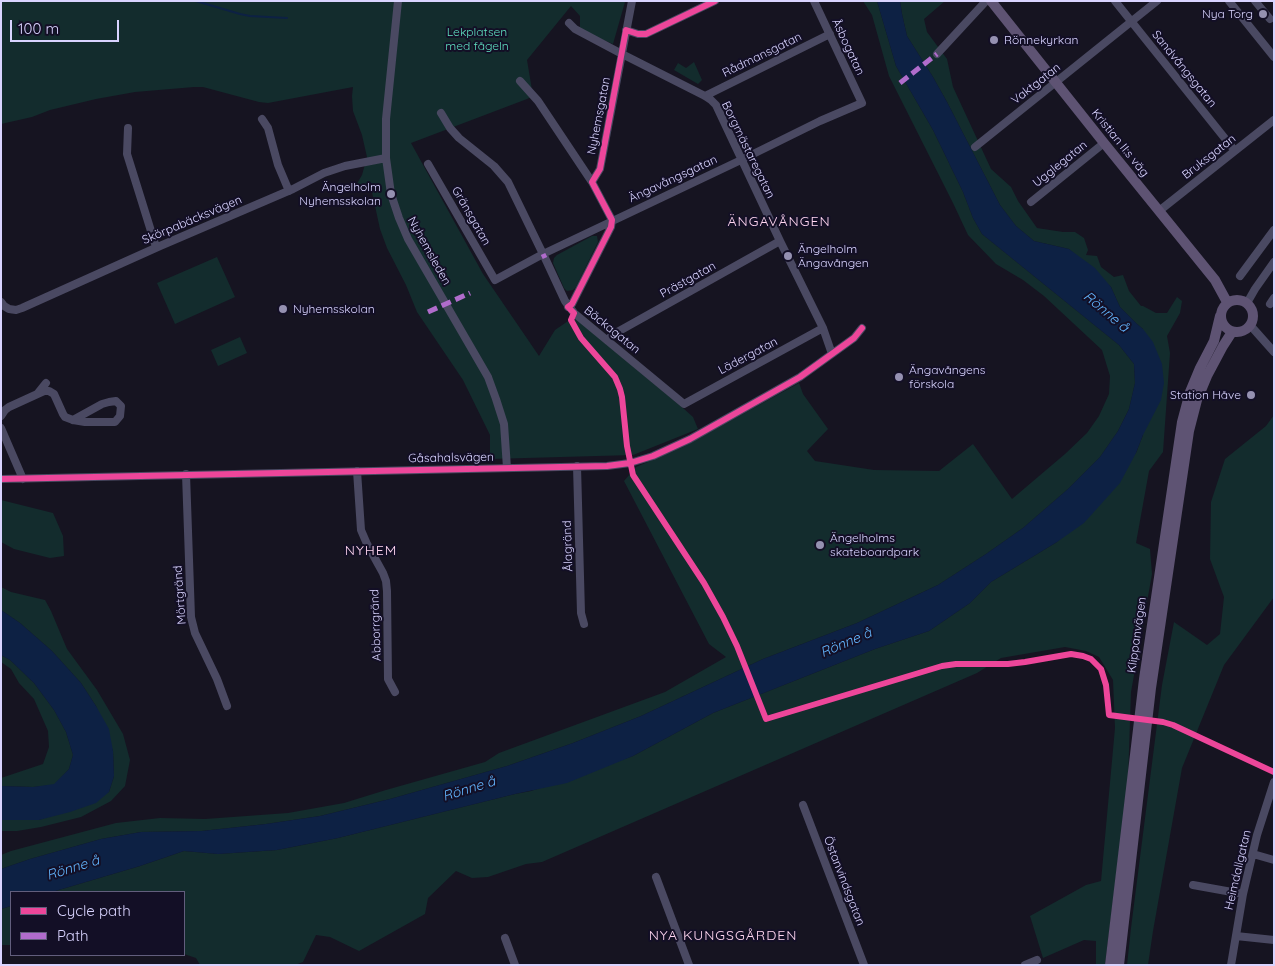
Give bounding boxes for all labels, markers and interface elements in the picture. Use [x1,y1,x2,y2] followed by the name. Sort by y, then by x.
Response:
[1202,7,1253,21] place label: Nya Torg
[1257,8,1269,20] marker: Nya Torg
[12,10,121,42] scale bar
[829,16,867,78] street label: Åsbogatan
[18,19,59,38] text: 100 m
[445,25,509,53] park label: Lekplatsen med fågeln
[1149,28,1219,110] street label: Sandvångsgatan
[720,30,804,80] street label: Rådmansgatan
[1004,33,1078,47] place label: Rönnekyrkan
[988,34,1000,46] marker: Rönnekyrkan
[1009,60,1063,108] street label: Vaktgatan
[584,76,614,156] street label: Nyhemsgatan
[718,99,778,201] street label: Borgmästaregatan
[1088,106,1152,180] street label: Kristian II:s väg
[1179,132,1239,182] street label: Bruksgatan
[1030,138,1090,190] street label: Ugglegatan
[627,152,719,206] street label: Ängavångsgatan
[299,180,381,208] place label: Ängelholm Nyhemsskolan
[448,184,494,248] street label: Gränsgatan
[385,188,397,200] marker: Ängelholm Nyhemsskolan
[140,192,244,248] street label: Skörpabäcksvägen
[404,214,454,288] street label: Nyhemsleden
[726,214,832,230] district label: ÄNGAVÅNGEN
[798,242,869,270] place label: Ängelholm Ängavången
[782,250,794,262] marker: Ängelholm Ängavången
[658,259,718,301] street label: Prästgatan
[1080,288,1132,336] water label: Rönne å
[293,302,375,316] place label: Nyhemsskolan
[277,303,289,315] marker: Nyhemsskolan
[581,303,643,357] street label: Bäckagatan
[716,334,780,378] street label: Lädergatan
[909,363,985,391] place label: Ängavångens förskola
[893,371,905,383] marker: Ängavångens förskola
[1170,388,1241,402] place label: Station Håve
[1245,389,1257,401] marker: Station Håve
[408,450,494,466] street label: Gåsahalsvägen
[560,520,576,572] street label: Ålagränd
[830,531,919,559] place label: Ängelholms skateboardpark
[814,539,826,551] marker: Ängelholms skateboardpark
[344,543,398,559] district label: NYHEM
[171,565,189,625] street label: Mörtgränd
[368,589,384,661] street label: Abborrgränd
[1125,596,1149,674] street label: Klippanvägen
[818,625,874,661] water label: Rönne å
[441,773,497,805] water label: Rönne å
[1222,829,1254,911] street label: Heimdallgatan
[820,834,868,928] street label: Östanvindsgatan
[45,852,101,884] water label: Rönne å
[10,891,185,956] legend
[57,901,131,920] text: Cycle path
[57,926,89,945] text: Path
[647,928,799,944] district label: NYA KUNGSGÅRDEN

